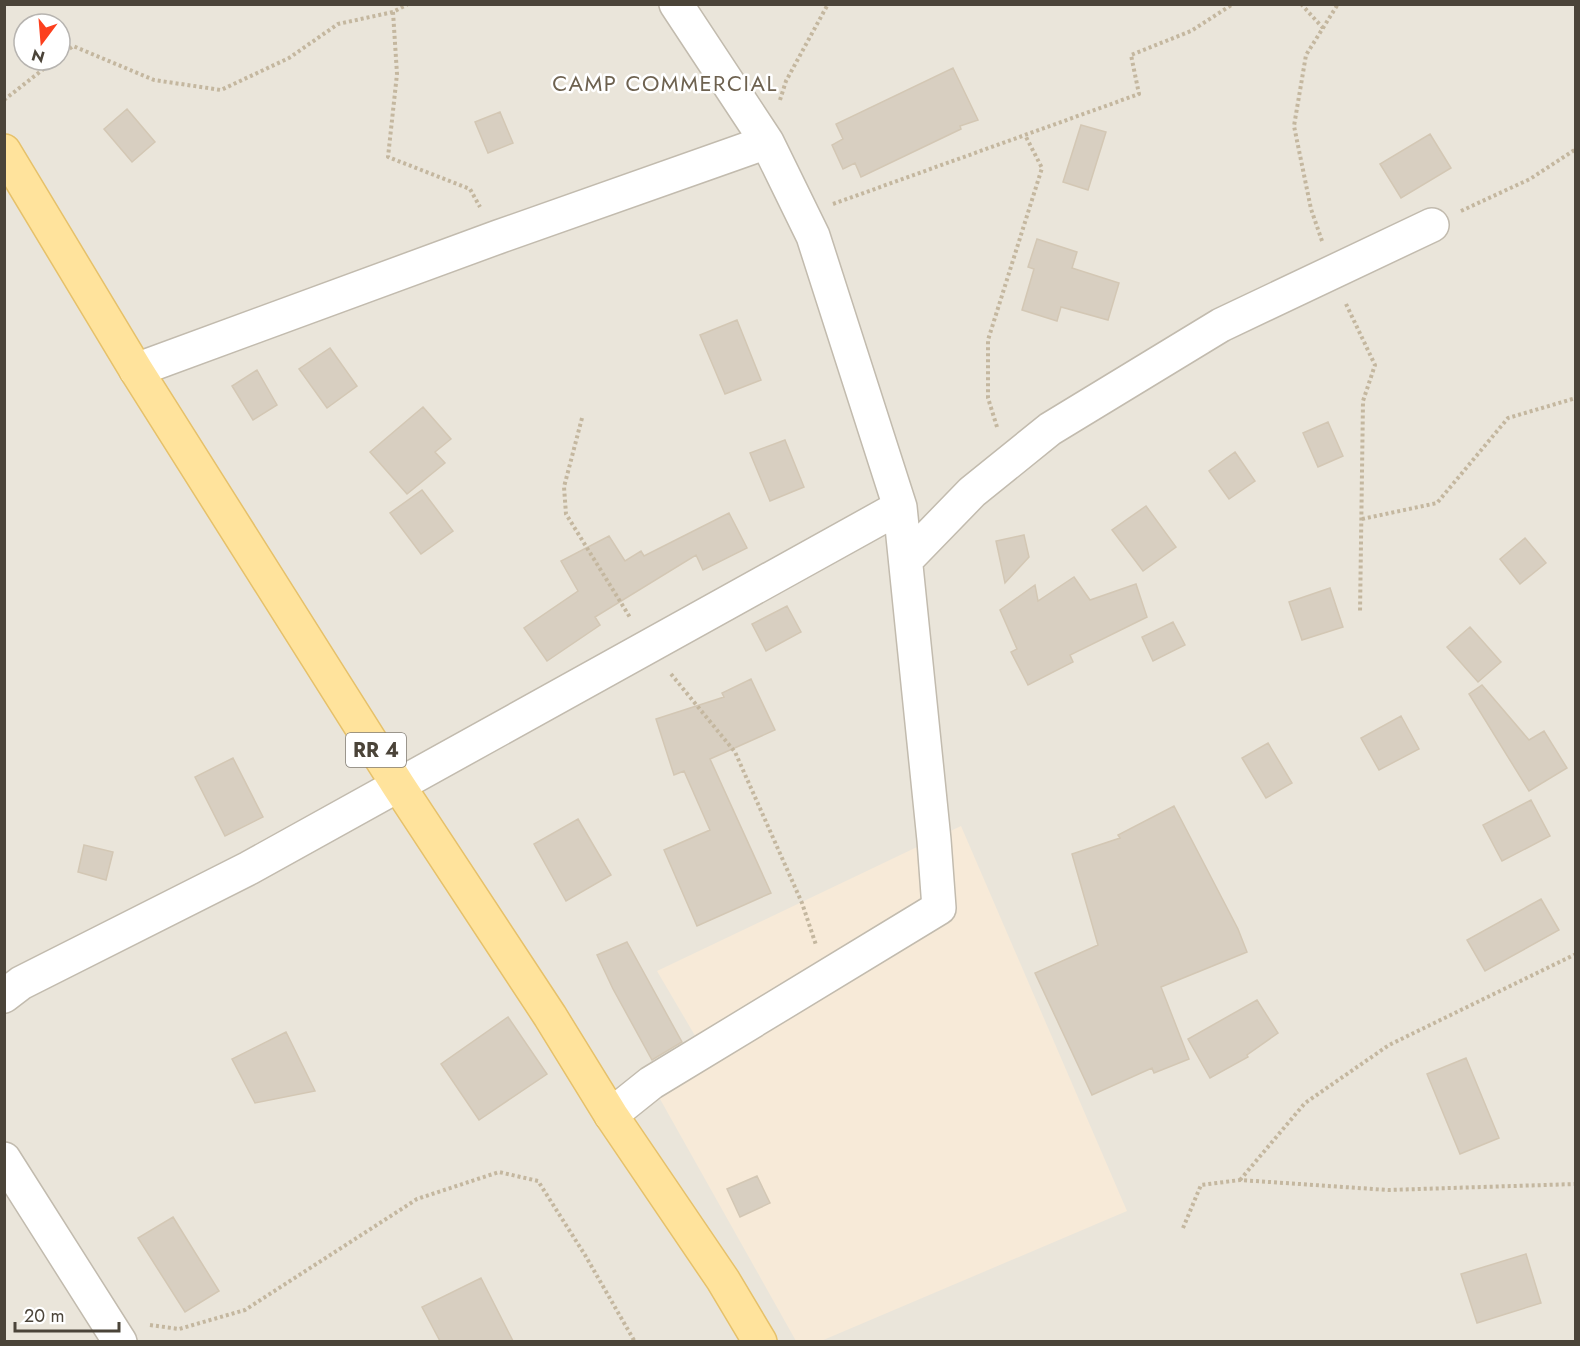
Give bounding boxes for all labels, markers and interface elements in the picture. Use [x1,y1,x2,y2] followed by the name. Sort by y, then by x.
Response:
[12,12,72,72] north arrow
[29,43,47,69] text: N
[552,67,778,99] district label: CAMP COMMERCIAL
[346,733,406,767] road number: RR 4
[15,1295,118,1333] scale bar
[24,1303,64,1329] text: 20 m

